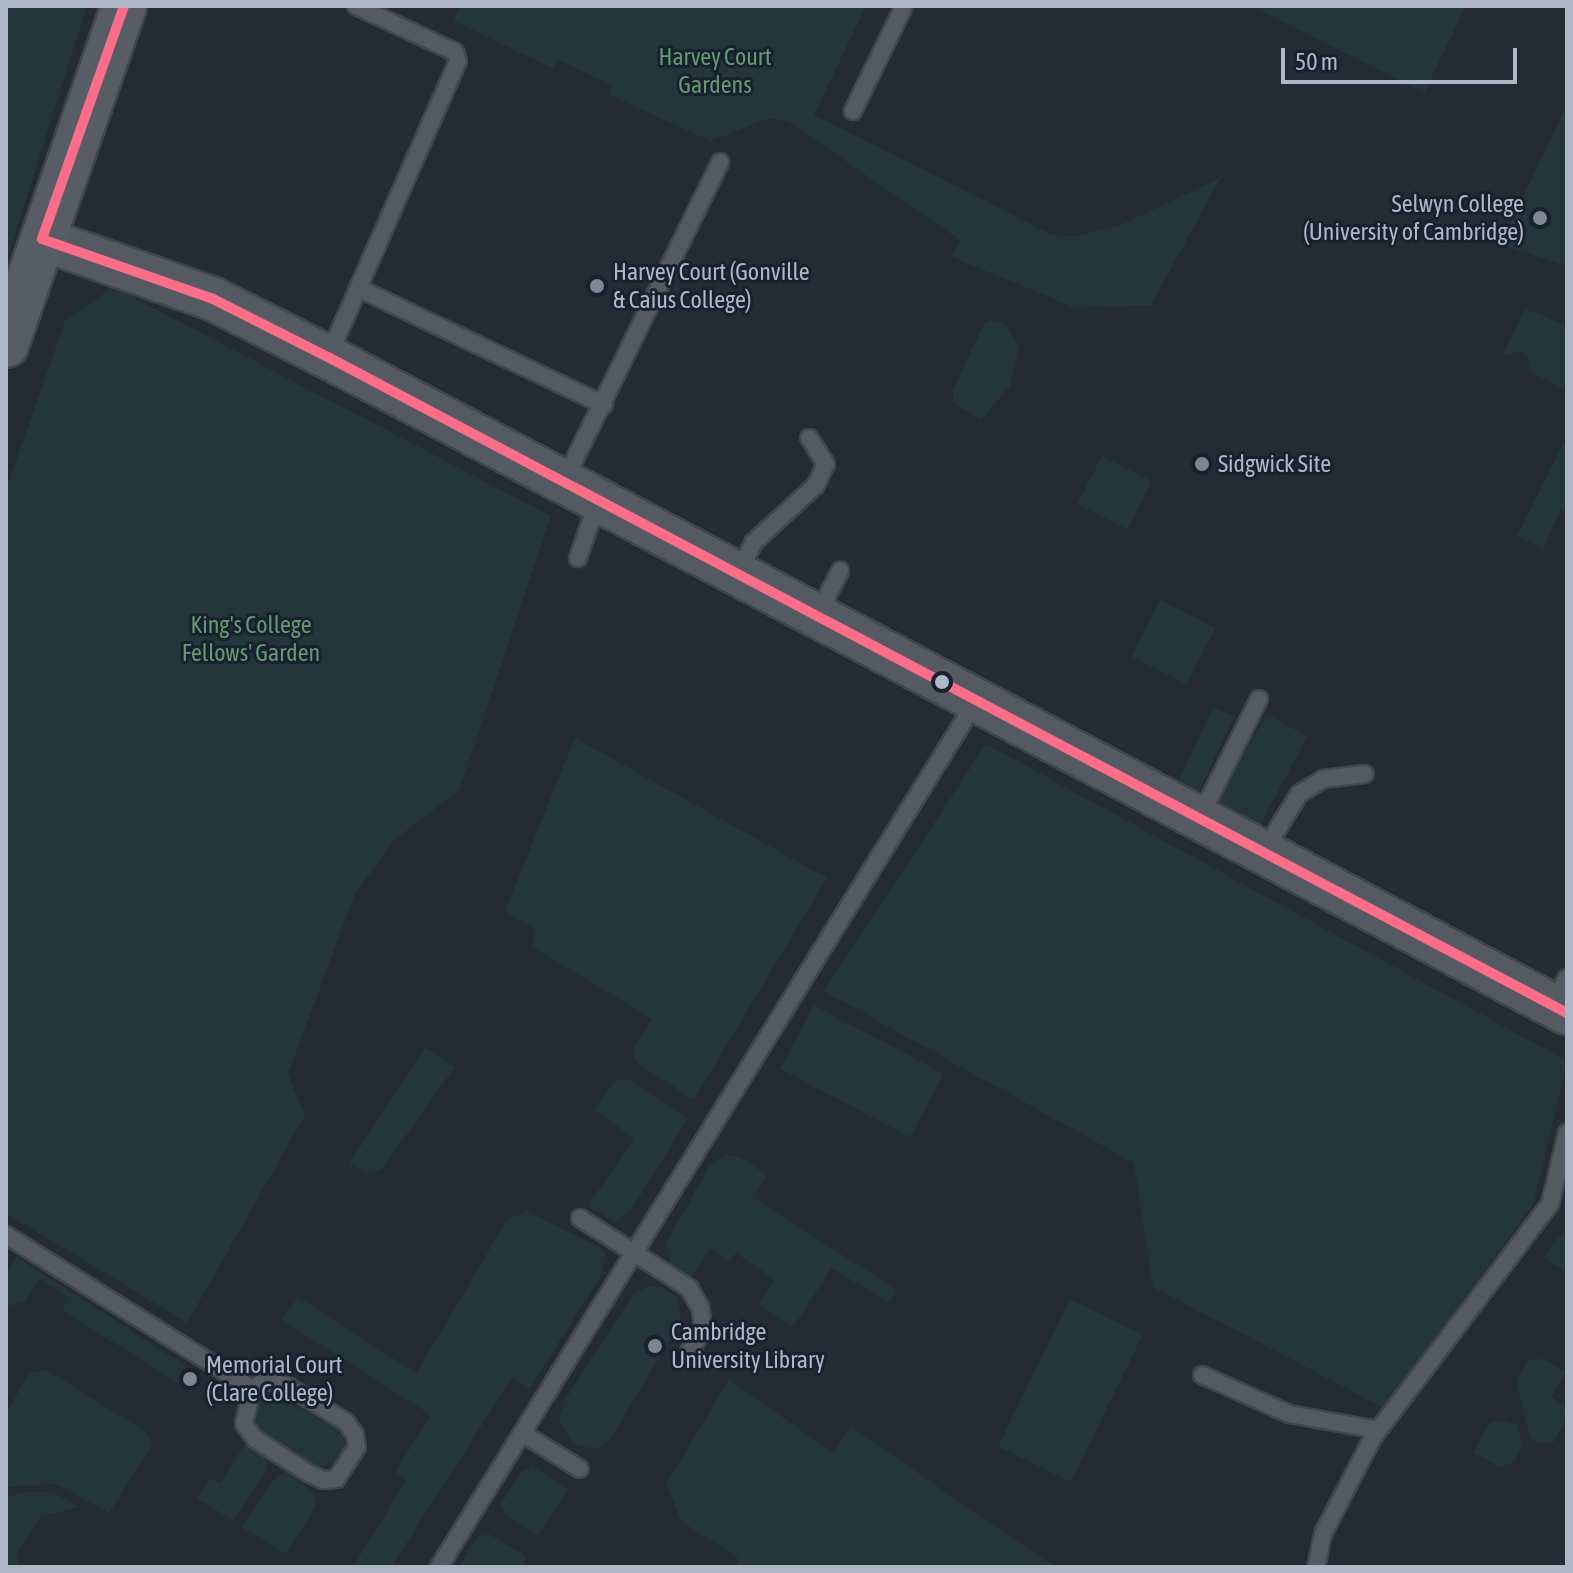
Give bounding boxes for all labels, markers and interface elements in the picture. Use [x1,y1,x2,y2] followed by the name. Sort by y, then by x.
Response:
[1285,32,1521,82] scale bar
[658,43,772,99] park label: Harvey Court Gardens
[1295,48,1338,75] text: 50 m
[1303,190,1524,246] place label: Selwyn College (University of Cambridge)
[1531,209,1549,227] marker: Selwyn College (University of Cambridge)
[613,258,810,314] place label: Harvey Court (Gonville & Caius College)
[588,277,606,295] marker: Harvey Court (Gonville & Caius College)
[1218,450,1331,478] place label: Sidgwick Site
[1193,455,1211,473] marker: Sidgwick Site
[182,611,320,667] park label: King's College Fellows' Garden
[934,674,950,690] unlabelled marker
[671,1318,825,1374] place label: Cambridge University Library
[646,1337,664,1355] marker: Cambridge University Library
[206,1351,342,1407] place label: Memorial Court (Clare College)
[181,1370,199,1388] marker: Memorial Court (Clare College)

